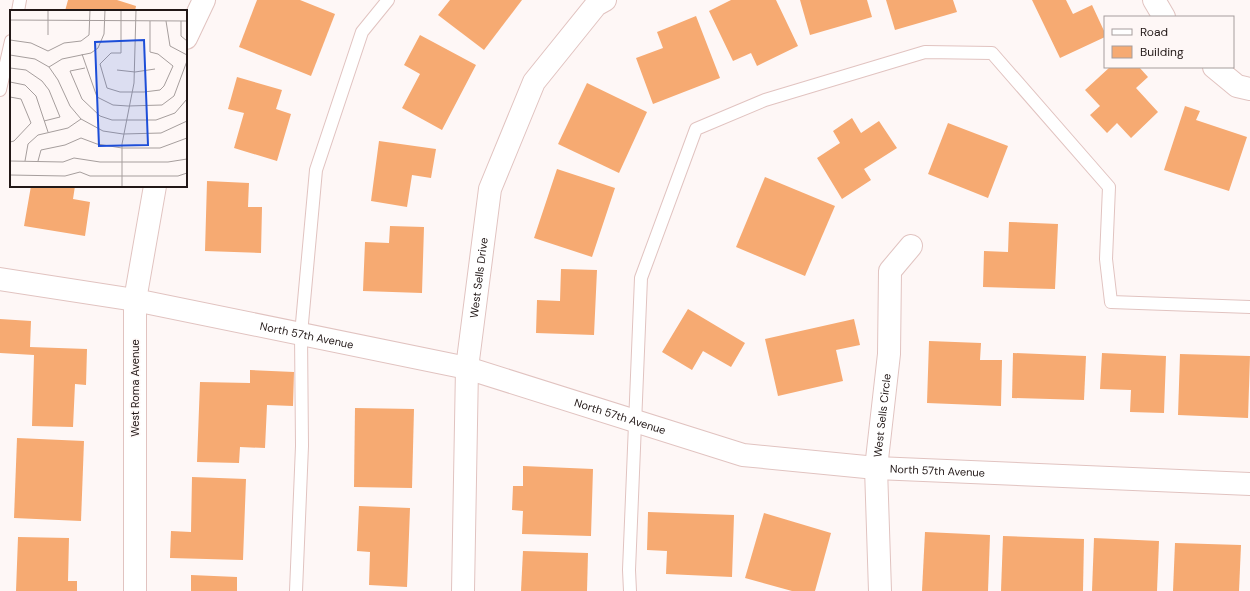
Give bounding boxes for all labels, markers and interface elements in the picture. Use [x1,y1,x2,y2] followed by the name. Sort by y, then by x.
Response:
[10,10,187,187] inset map
[1104,16,1234,68] legend
[1140,24,1168,40] text: Road
[1140,44,1184,60] text: Building
[466,237,491,319] street label: West Sells Drive
[259,319,355,352] street label: North 57th Avenue
[128,339,142,437] street label: West Roma Avenue
[870,373,894,458] street label: West Sells Circle
[573,395,668,437] street label: North 57th Avenue
[890,462,985,480] street label: North 57th Avenue

